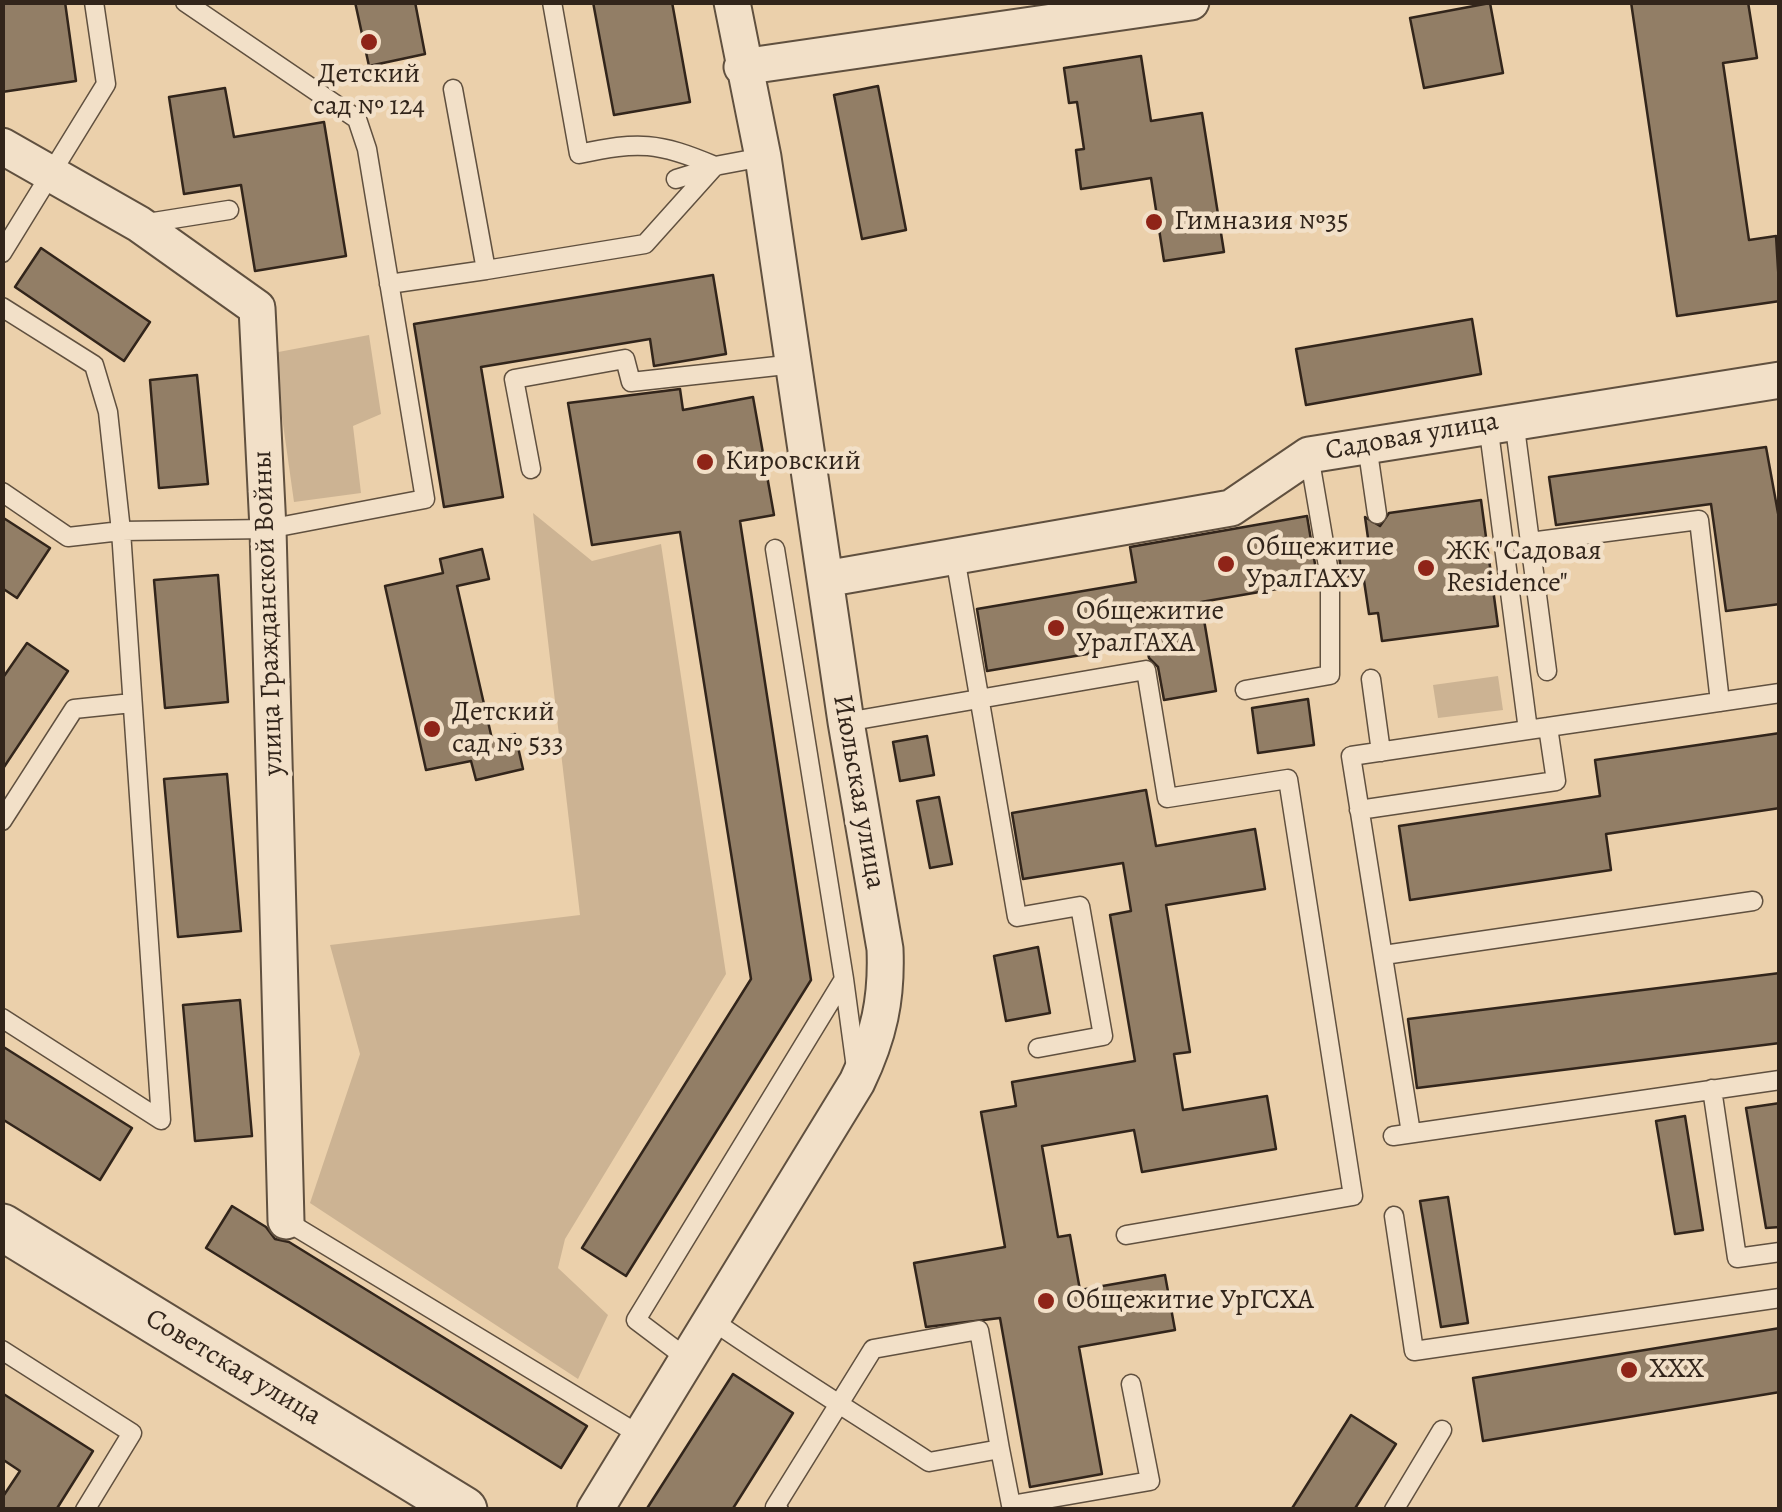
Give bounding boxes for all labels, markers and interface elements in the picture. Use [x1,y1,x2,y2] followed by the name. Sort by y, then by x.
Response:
[358,31,380,53] marker: Детский сад № 124
[313,58,425,124] place label: Детский сад № 124
[1174,205,1349,239] place label: Гимназия №35
[1143,211,1165,233] marker: Гимназия №35
[1323,405,1501,469] street label: Садовая улица
[725,445,861,479] place label: Кировский
[247,450,291,776] street label: улица Гражданской Войны
[694,451,716,473] marker: Кировский
[1246,531,1394,597] place label: Общежитие УралГАХУ
[1446,535,1601,601] place label: ЖК "Садовая Residence"
[1215,553,1237,575] marker: Общежитие УралГАХУ
[1415,557,1437,579] marker: ЖК "Садовая Residence"
[1076,595,1224,661] place label: Общежитие УралГАХА
[1045,617,1067,639] marker: Общежитие УралГАХА
[824,692,892,892] street label: Июльская улица
[452,696,564,762] place label: Детский сад № 533
[421,718,443,740] marker: Детский сад № 533
[1066,1284,1314,1318] place label: Общежитие УрГСХА
[1035,1290,1057,1312] marker: Общежитие УрГСХА
[139,1302,327,1434] street label: Советская улица
[1649,1353,1704,1387] place label: XXX
[1618,1359,1640,1381] marker: XXX

